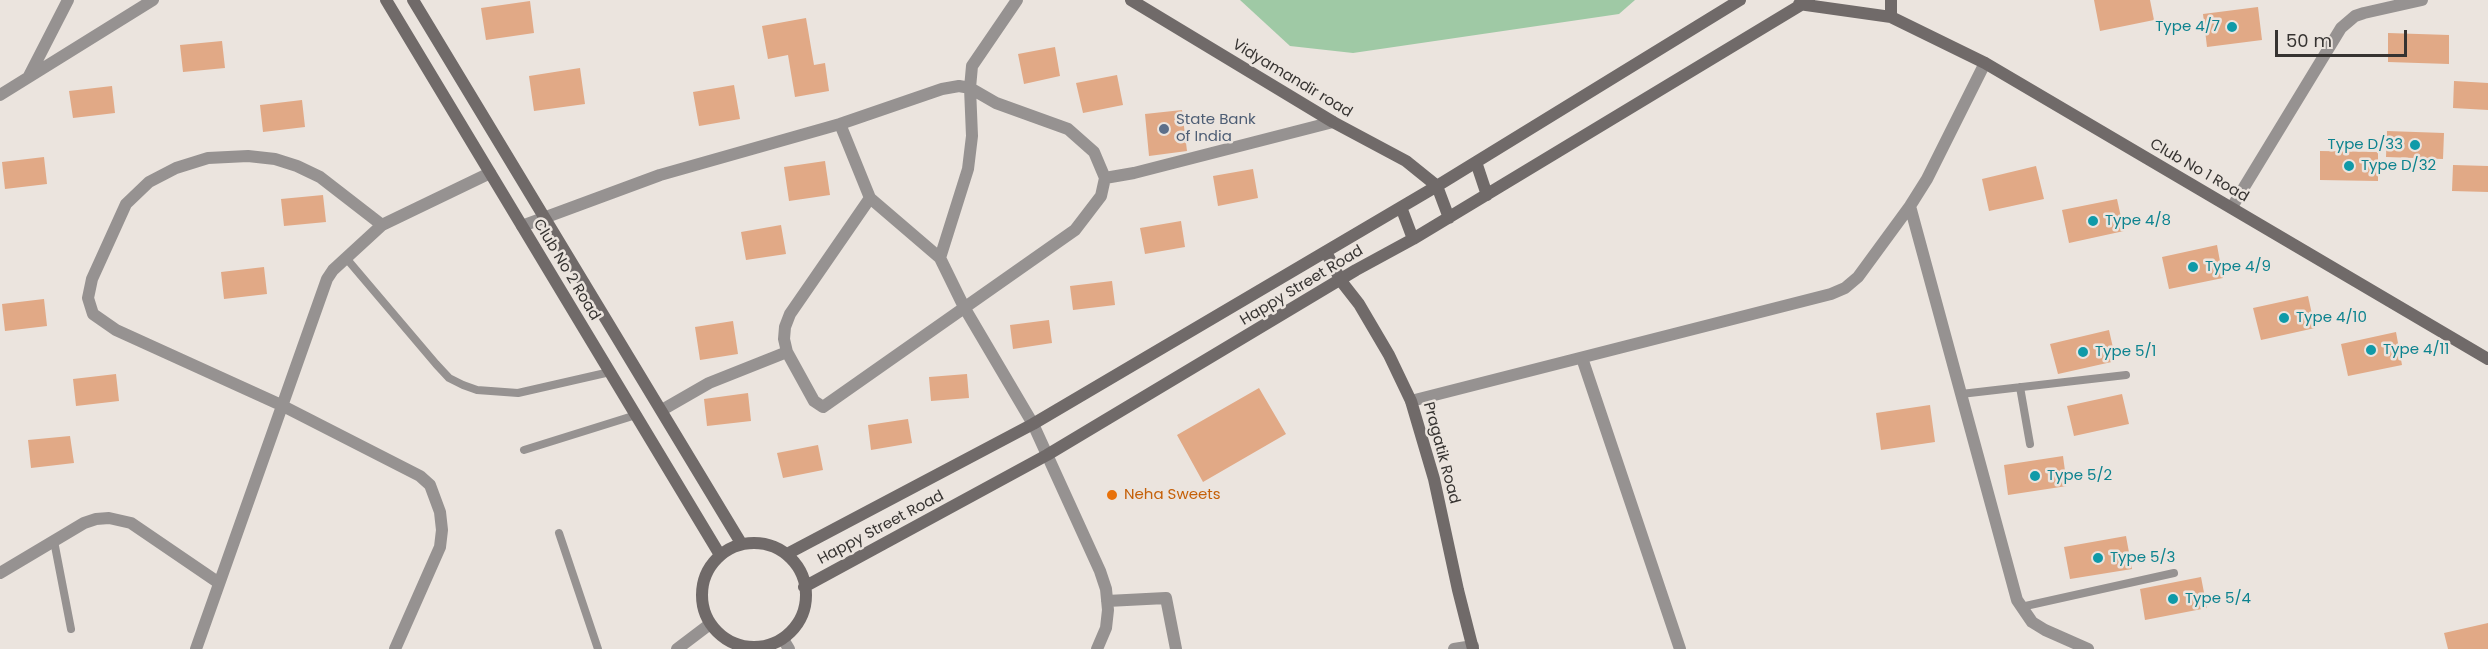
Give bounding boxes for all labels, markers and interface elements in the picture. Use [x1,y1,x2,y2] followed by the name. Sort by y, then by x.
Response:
[2155,18,2220,36] place label: Type 4/7
[2278,18,2410,56] scale bar
[2225,20,2239,34] marker: Type 4/7
[2286,28,2332,53] text: 50 m
[1229,36,1355,122] street label: Vidyamandir road
[1176,111,1256,146] place label: State Bank of India
[1157,122,1171,136] marker: State Bank of India
[2146,135,2252,207] street label: Club No 1 Road
[2328,136,2403,154] place label: Type D/33
[2408,138,2422,152] marker: Type D/33
[2361,157,2436,175] place label: Type D/32
[2342,159,2356,173] marker: Type D/32
[2105,212,2171,230] place label: Type 4/8
[2086,214,2100,228] marker: Type 4/8
[529,216,603,324] street label: Club No 2 Road
[1237,242,1367,330] street label: Happy Street Road
[2205,258,2271,276] place label: Type 4/9
[2186,260,2200,274] marker: Type 4/9
[2296,309,2367,327] place label: Type 4/10
[2277,311,2291,325] marker: Type 4/10
[2383,341,2449,359] place label: Type 4/11
[2095,343,2156,361] place label: Type 5/1
[2364,343,2378,357] marker: Type 4/11
[2076,345,2090,359] marker: Type 5/1
[1419,400,1463,506] street label: Pragatik Road
[2047,467,2112,485] place label: Type 5/2
[2028,469,2042,483] marker: Type 5/2
[1124,486,1221,504] place label: Neha Sweets
[815,487,947,569] street label: Happy Street Road
[1105,488,1119,502] marker: Neha Sweets
[2110,549,2175,567] place label: Type 5/3
[2091,551,2105,565] marker: Type 5/3
[2185,590,2251,608] place label: Type 5/4
[2166,592,2180,606] marker: Type 5/4

